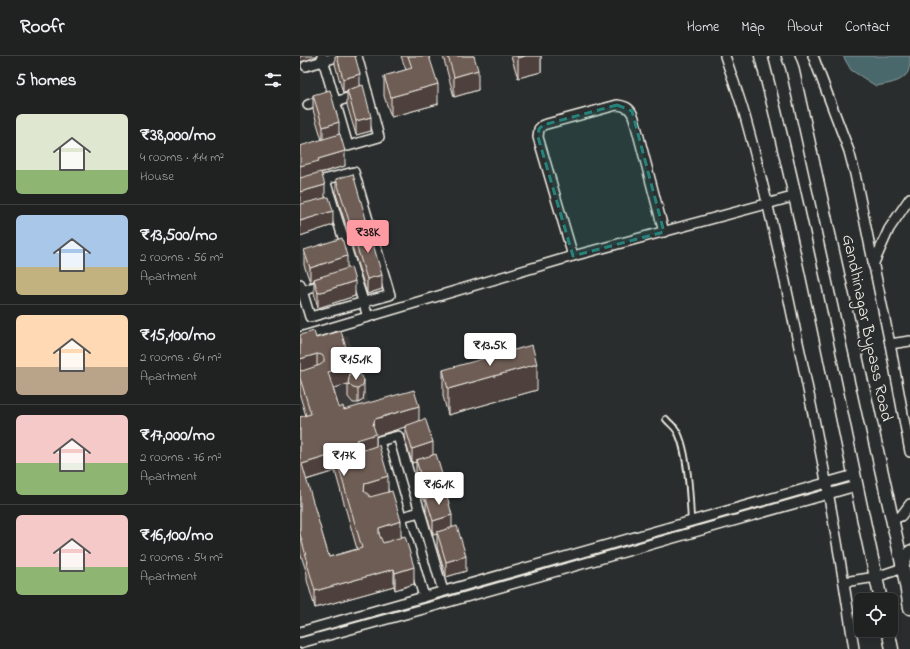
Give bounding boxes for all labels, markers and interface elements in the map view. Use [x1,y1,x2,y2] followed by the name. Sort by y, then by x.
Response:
[20,14,64,41] text: Roofr
[687,17,719,38] text: Home
[741,17,765,38] text: Map
[787,17,823,38] text: About
[845,17,890,38] text: Contact
[16,68,76,93] text: 5 homes
[262,69,284,91] icon: filters
[140,123,216,148] text: ₹38,000/mo
[48,130,96,178] icon: home
[140,148,224,167] text: 4 rooms · 144 m²
[140,167,174,186] text: House
[344,220,392,254] pin: ₹38K
[140,223,217,248] text: ₹13,500/mo
[356,223,380,242] text: ₹38K
[48,231,96,279] icon: home
[833,232,899,425] street label: Gandhinagar Bypass Road
[140,248,224,267] text: 2 rooms · 56 m²
[140,267,197,286] text: Apartment
[140,323,216,348] text: ₹15,100/mo
[48,331,96,379] icon: home
[457,333,523,367] pin: ₹13.5K
[473,336,507,355] text: ₹13.5K
[323,347,389,381] pin: ₹15.1K
[140,348,222,367] text: 2 rooms · 64 m²
[340,350,372,369] text: ₹15.1K
[140,367,197,386] text: Apartment
[140,423,215,448] text: ₹17,000/mo
[48,431,96,479] icon: home
[320,443,368,477] pin: ₹17K
[332,446,356,465] text: ₹17K
[140,448,222,467] text: 2 rooms · 76 m²
[140,467,197,486] text: Apartment
[406,472,472,506] pin: ₹16.1K
[424,475,454,494] text: ₹16.1K
[140,523,213,548] text: ₹16,100/mo
[48,531,96,579] icon: home
[140,548,223,567] text: 2 rooms · 54 m²
[140,567,197,586] text: Apartment
[854,593,898,637] map controls
[854,593,898,637] button: locate

